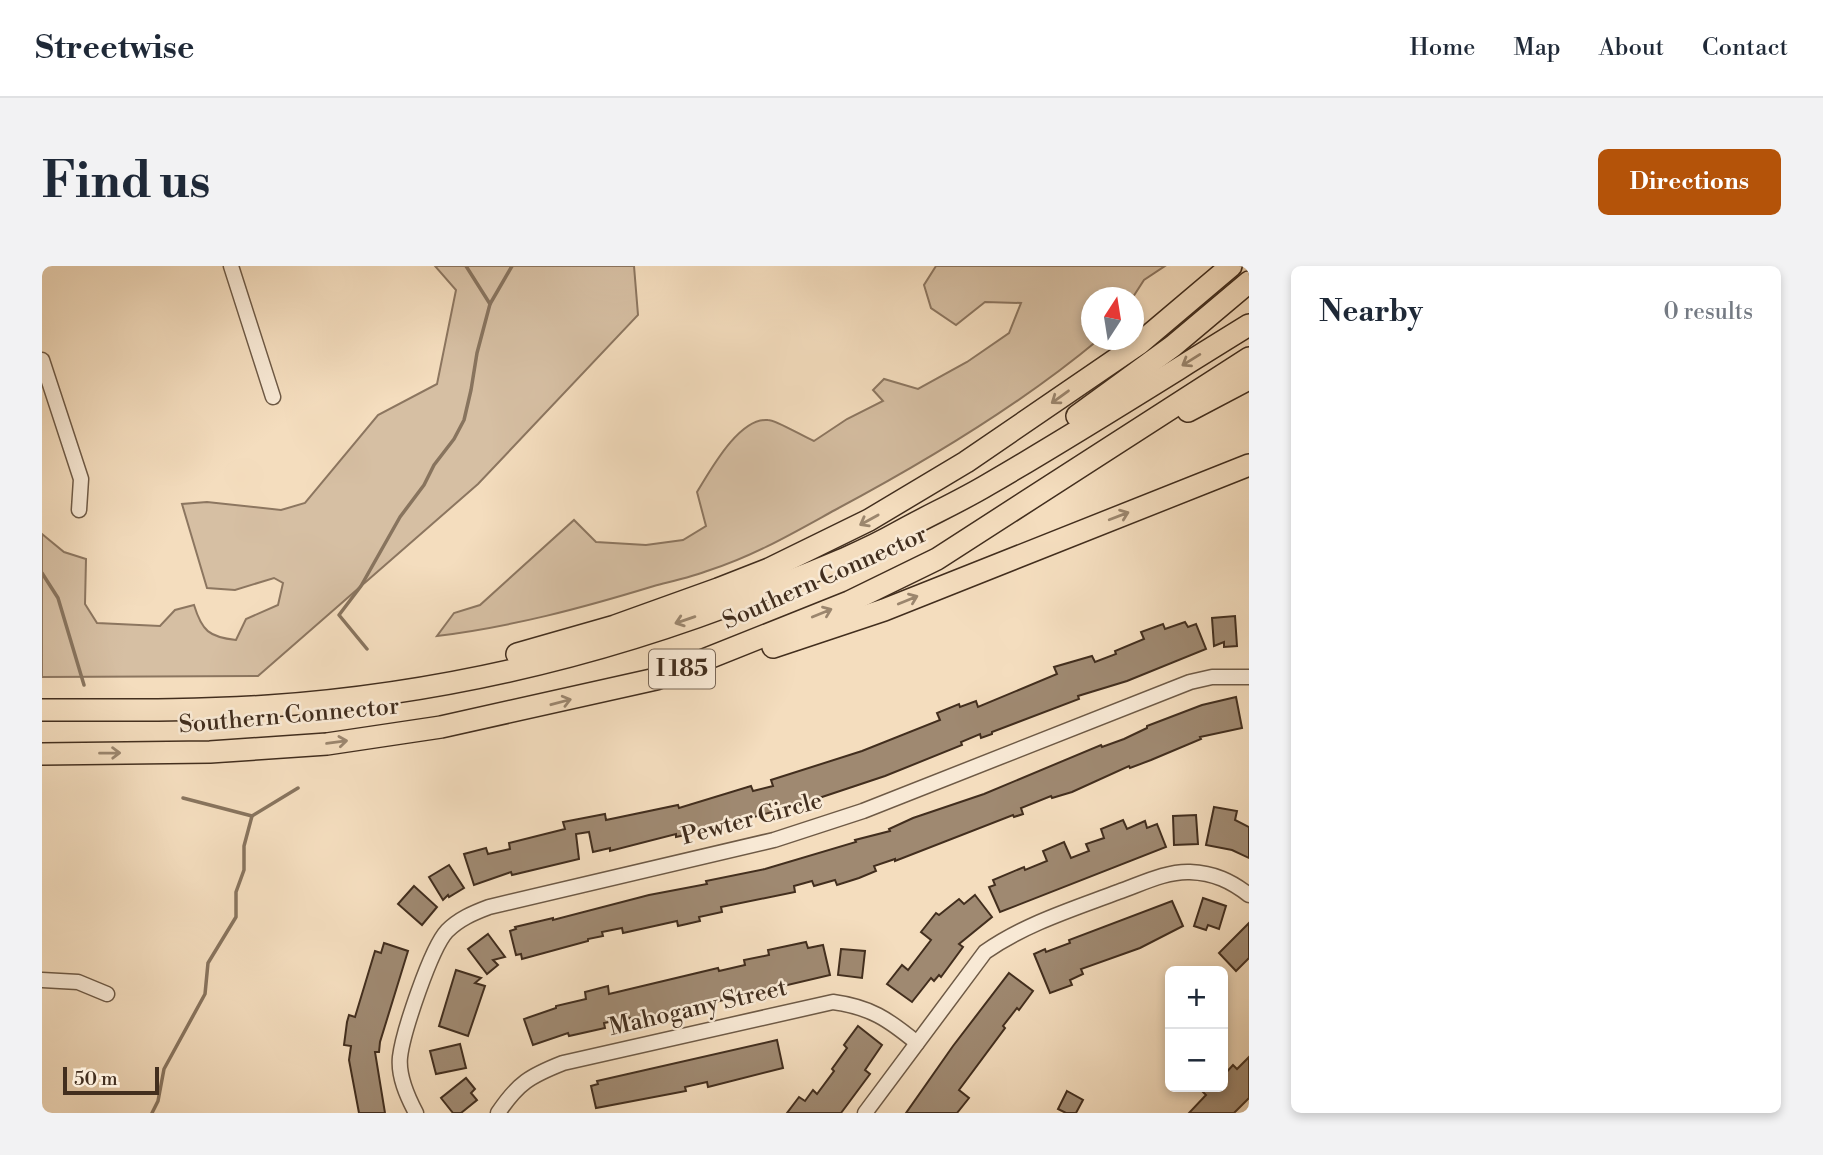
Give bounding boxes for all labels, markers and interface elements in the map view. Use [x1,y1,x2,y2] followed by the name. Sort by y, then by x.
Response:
[35,28,195,69] text: Streetwise
[1410,33,1475,63] text: Home
[1513,33,1561,63] text: Map
[1599,33,1664,63] text: About
[1702,33,1788,63] text: Contact
[1598,149,1781,215] button: Directions
[42,152,211,213] text: Find us
[1081,287,1144,350] north arrow
[1319,293,1423,331] text: Nearby
[1663,298,1753,326] text: 0 results
[1182,353,1201,368] one-way arrow
[1052,390,1070,405] one-way arrow
[1108,509,1130,522] one-way arrow
[859,514,880,527] one-way arrow
[718,519,932,637] street label: Southern Connector
[897,593,918,606] one-way arrow
[811,605,832,618] one-way arrow
[675,615,697,627] one-way arrow
[649,650,715,688] road number: I 185
[178,691,400,741] street label: Southern Connector
[550,694,572,707] one-way arrow
[325,736,348,749] one-way arrow
[98,746,121,760] one-way arrow
[678,786,826,852] street label: Pewter Circle
[1165,966,1228,1092] map controls
[1165,966,1228,1029] button: +
[606,973,790,1043] street label: Mahogany Street
[1165,1029,1228,1092] button: −
[63,1064,159,1096] scale bar
[74,1067,118,1091] text: 50 m

